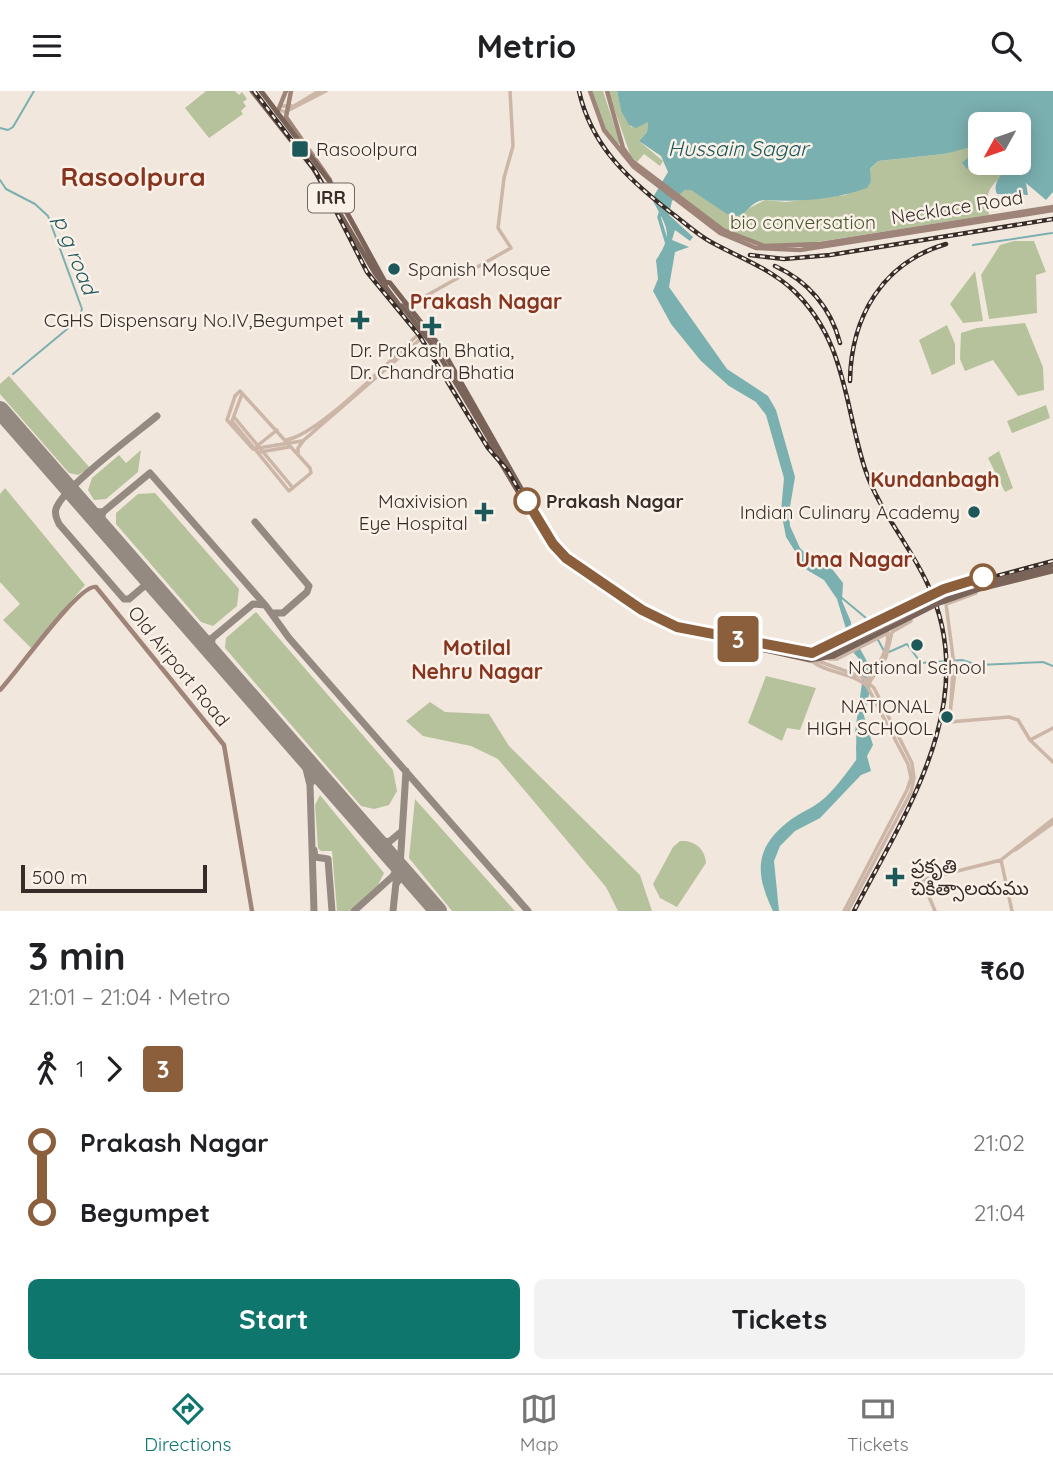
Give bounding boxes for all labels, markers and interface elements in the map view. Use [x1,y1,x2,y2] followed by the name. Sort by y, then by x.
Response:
[477,26,576,66] text: Metrio
[28,27,66,65] icon: menu
[987,27,1025,65] icon: search
[968,112,1031,175] north arrow
[968,112,1031,175] map controls
[668,135,811,161] water label: Hussain Sagar
[316,137,417,161] place label: Rasoolpura
[290,139,310,159] marker: Rasoolpura
[60,160,206,193] district label: Rasoolpura
[308,183,354,213] road number: IRR
[889,185,1025,229] street label: Necklace Road
[730,210,876,234] park label: bio conversation
[48,211,104,300] water label: p g road
[408,257,551,281] place label: Spanish Mosque
[386,261,402,277] marker: Spanish Mosque
[410,288,562,314] district label: Prakash Nagar
[44,308,344,332] place label: CGHS Dispensary No.IV,Begumpet
[350,310,370,330] marker: CGHS Dispensary No.IV,Begumpet
[422,316,442,336] marker: Dr. Prakash Bhatia, Dr. Chandra Bhatia
[349,338,515,384] place label: Dr. Prakash Bhatia, Dr. Chandra Bhatia
[870,466,1000,492] district label: Kundanbagh
[514,488,540,514] marker: Prakash Nagar
[359,489,468,535] place label: Maxivision Eye Hospital
[546,489,684,513] place label: Prakash Nagar
[740,500,960,524] place label: Indian Culinary Academy
[474,502,494,522] marker: Maxivision Eye Hospital
[966,504,982,520] marker: Indian Culinary Academy
[795,546,913,572] district label: Uma Nagar
[970,564,996,590] unlabelled marker
[123,601,235,731] street label: Old Airport Road
[715,616,761,662] line badge: 3
[732,624,744,654] text: 3
[411,634,543,684] district label: Motilal Nehru Nagar
[909,637,925,653] marker: National School
[848,655,986,679] place label: National School
[807,694,933,740] place label: NATIONAL HIGH SCHOOL
[939,709,955,725] marker: NATIONAL HIGH SCHOOL
[911,854,1029,902] place label: ప్రకృతి చికిత్సాలయము
[21,862,206,894] scale bar
[32,865,87,889] text: 500 m
[885,867,905,887] marker: ప్రకృతి చికిత్సాలయము
[28,932,126,980] text: 3 min
[980,954,1025,987] text: ₹60
[28,982,231,1011] text: 21:01 – 21:04 · Metro
[28,1050,66,1088] icon: walk
[95,1050,133,1088] icon: forward
[76,1054,85,1083] text: 1
[157,1054,169,1084] text: 3
[80,1126,269,1159] text: Prakash Nagar
[973,1128,1025,1157] text: 21:02
[80,1196,210,1229] text: Begumpet
[974,1198,1025,1227] text: 21:04
[28,1279,520,1359] button: Start
[534,1279,1025,1359] button: Tickets
[144,1390,231,1456] tab: Directions
[520,1390,559,1456] tab: Map
[847,1390,909,1456] tab: Tickets

